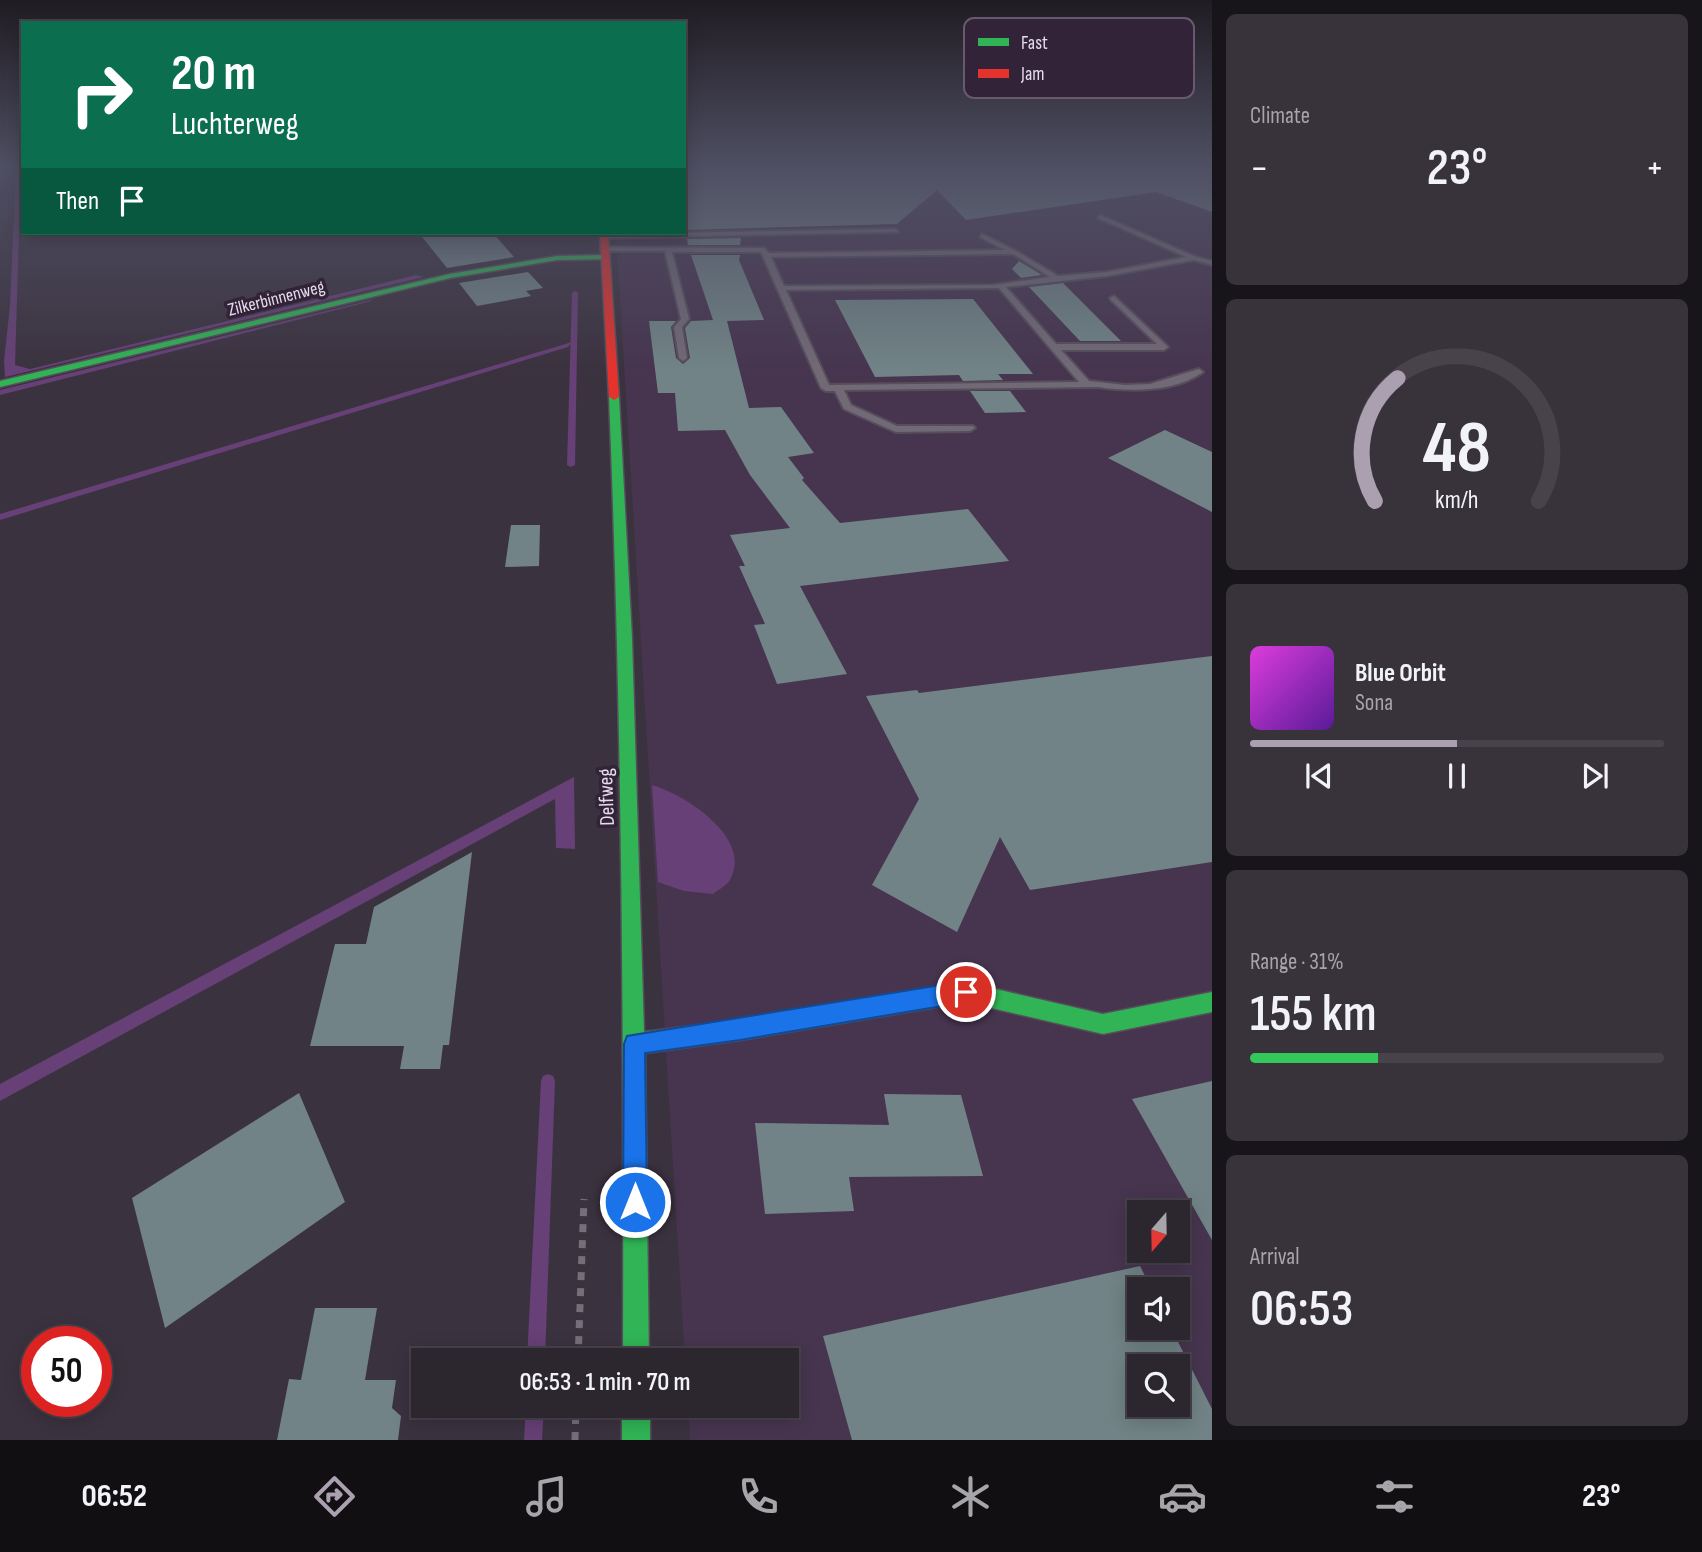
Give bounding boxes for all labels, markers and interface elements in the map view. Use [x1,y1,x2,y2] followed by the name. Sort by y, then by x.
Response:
[964,18,1194,98] legend
[1021,32,1048,55] text: Fast
[171,45,256,104] text: 20 m
[56,49,147,140] icon: right
[1020,63,1044,86] text: Jam
[1250,102,1310,130] text: Climate
[171,105,298,144] text: Luchterweg
[1427,137,1487,200] text: 23°
[1250,146,1269,191] text: −
[1645,146,1664,191] text: +
[113,182,151,220] icon: arrive
[56,186,99,217] text: Then
[226,276,327,321] street label: Zilkerbinnenweg
[1423,405,1491,493] text: 48
[1435,485,1479,516] text: km/h
[1355,658,1446,689] text: Blue Orbit
[1355,689,1393,717] text: Sona
[1300,757,1338,795] icon: previous
[1438,757,1476,795] icon: pause
[1576,757,1614,795] icon: next
[593,768,620,826] street label: Delfweg
[1250,948,1344,976] text: Range · 31%
[936,962,996,1022] pin
[947,973,985,1011] icon: arrive
[1250,983,1377,1046] text: 155 km
[598,1165,672,1239] position arrow
[1127,1200,1190,1264] north arrow
[1127,1200,1190,1417] map controls
[1250,1243,1299,1271] text: Arrival
[1127,1277,1190,1340] button: sound
[1250,1278,1353,1341] text: 06:53
[21,1326,112,1417] speed limit sign: 50
[1127,1354,1190,1417] button: search
[520,1367,690,1398] text: 06:53 · 1 min · 70 m
[310,1472,359,1521] icon: directions
[522,1472,571,1521] icon: music
[734,1472,783,1521] icon: phone
[946,1472,995,1521] icon: climate
[1158,1472,1207,1521] icon: car
[1370,1472,1419,1521] icon: filters
[82,1477,147,1516] text: 06:52
[1582,1477,1620,1516] text: 23°

